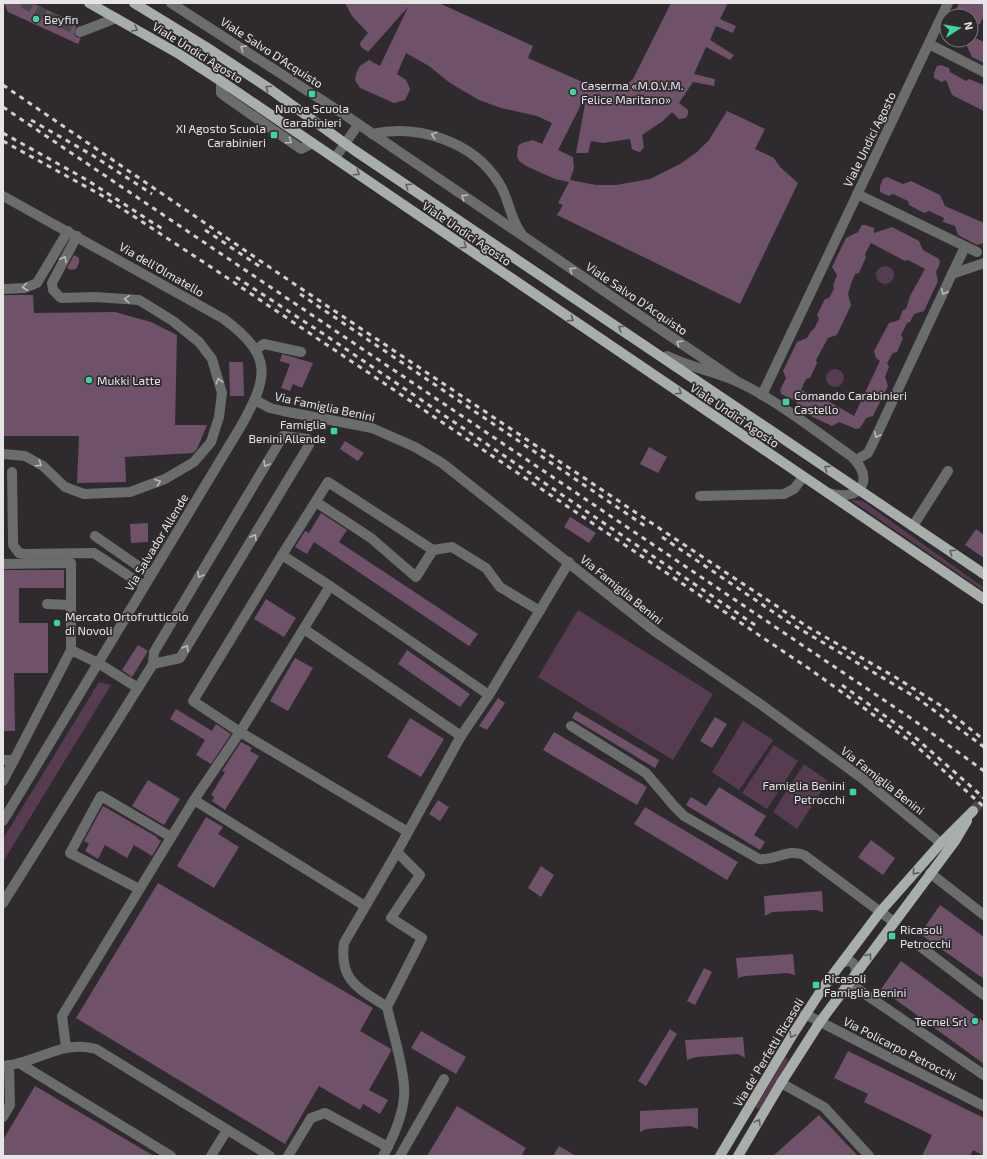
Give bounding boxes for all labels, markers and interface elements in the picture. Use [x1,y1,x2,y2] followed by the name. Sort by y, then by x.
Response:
[939,8,979,48] north arrow
[44,12,78,26] place label: Beyfin
[31,14,41,24] marker: Beyfin
[218,14,326,90] street label: Viale Salvo D'Acquisto
[150,18,246,86] street label: Viale Undici Agosto
[962,21,976,31] text: N
[131,24,138,31] one-way arrow
[240,46,247,53] one-way arrow
[581,78,684,106] place label: Caserma «M.O.V.M. Felice Maritano»
[266,86,273,93] one-way arrow
[568,87,578,97] marker: Caserma «M.O.V.M. Felice Maritano»
[307,89,317,99] marker: Nuova Scuola Carabinieri
[840,89,898,189] street label: Viale Undici Agosto
[275,101,349,129] place label: Nuova Scuola Carabinieri
[176,121,266,149] place label: XI Agosto Scuola Carabinieri
[269,130,279,140] marker: XI Agosto Scuola Carabinieri
[430,132,437,140] one-way arrow
[285,136,292,144] one-way arrow
[352,168,359,175] one-way arrow
[405,183,412,191] one-way arrow
[461,194,468,202] one-way arrow
[420,198,514,268] street label: Viale Undici Agosto
[117,239,207,299] street label: Via dell'Olmatello
[460,241,467,249] one-way arrow
[59,256,67,263] one-way arrow
[584,259,691,337] street label: Viale Salvo D'Acquisto
[569,268,576,275] one-way arrow
[22,282,28,291] one-way arrow
[941,287,949,295] one-way arrow
[124,295,130,304] one-way arrow
[567,314,574,321] one-way arrow
[618,325,625,333] one-way arrow
[676,340,683,348] one-way arrow
[97,373,161,387] place label: Mukki Latte
[84,375,94,385] marker: Mukki Latte
[215,378,224,385] one-way arrow
[688,380,782,450] street label: Viale Undici Agosto
[675,388,682,395] one-way arrow
[794,388,907,416] place label: Comando Carabinieri Castello
[274,389,376,423] street label: Via Famiglia Benini
[781,397,791,407] marker: Comando Carabinieri Castello
[249,417,326,445] place label: Famiglia Benini Allende
[329,426,339,436] marker: Famiglia Benini Allende
[875,431,882,438] one-way arrow
[35,459,42,466] one-way arrow
[264,460,271,467] one-way arrow
[825,466,832,473] one-way arrow
[154,478,161,486] one-way arrow
[121,491,191,593] street label: Via Salvador Allende
[249,534,256,541] one-way arrow
[949,549,956,557] one-way arrow
[578,551,666,627] street label: Via Famiglia Benini
[197,571,204,578] one-way arrow
[65,609,189,637] place label: Mercato Ortofrutticolo di Novoli
[52,618,62,628] marker: Mercato Ortofrutticolo di Novoli
[182,645,189,652] one-way arrow
[838,743,928,817] street label: Via Famiglia Benini
[762,778,845,806] place label: Famiglia Benini Petrocchi
[848,787,858,797] marker: Famiglia Benini Petrocchi
[913,868,920,875] one-way arrow
[900,922,951,950] place label: Ricasoli Petrocchi
[887,931,897,941] marker: Ricasoli Petrocchi
[864,954,871,961] one-way arrow
[824,971,907,999] place label: Ricasoli Famiglia Benini
[811,980,821,990] marker: Ricasoli Famiglia Benini
[730,995,806,1109] street label: Via de' Perfetti Ricasoli
[841,1013,959,1083] street label: Via Policarpo Petrocchi
[915,1014,967,1028] place label: Tecnel Srl
[970,1016,980,1026] marker: Tecnel Srl
[790,1031,797,1038] one-way arrow
[753,1119,760,1126] one-way arrow

